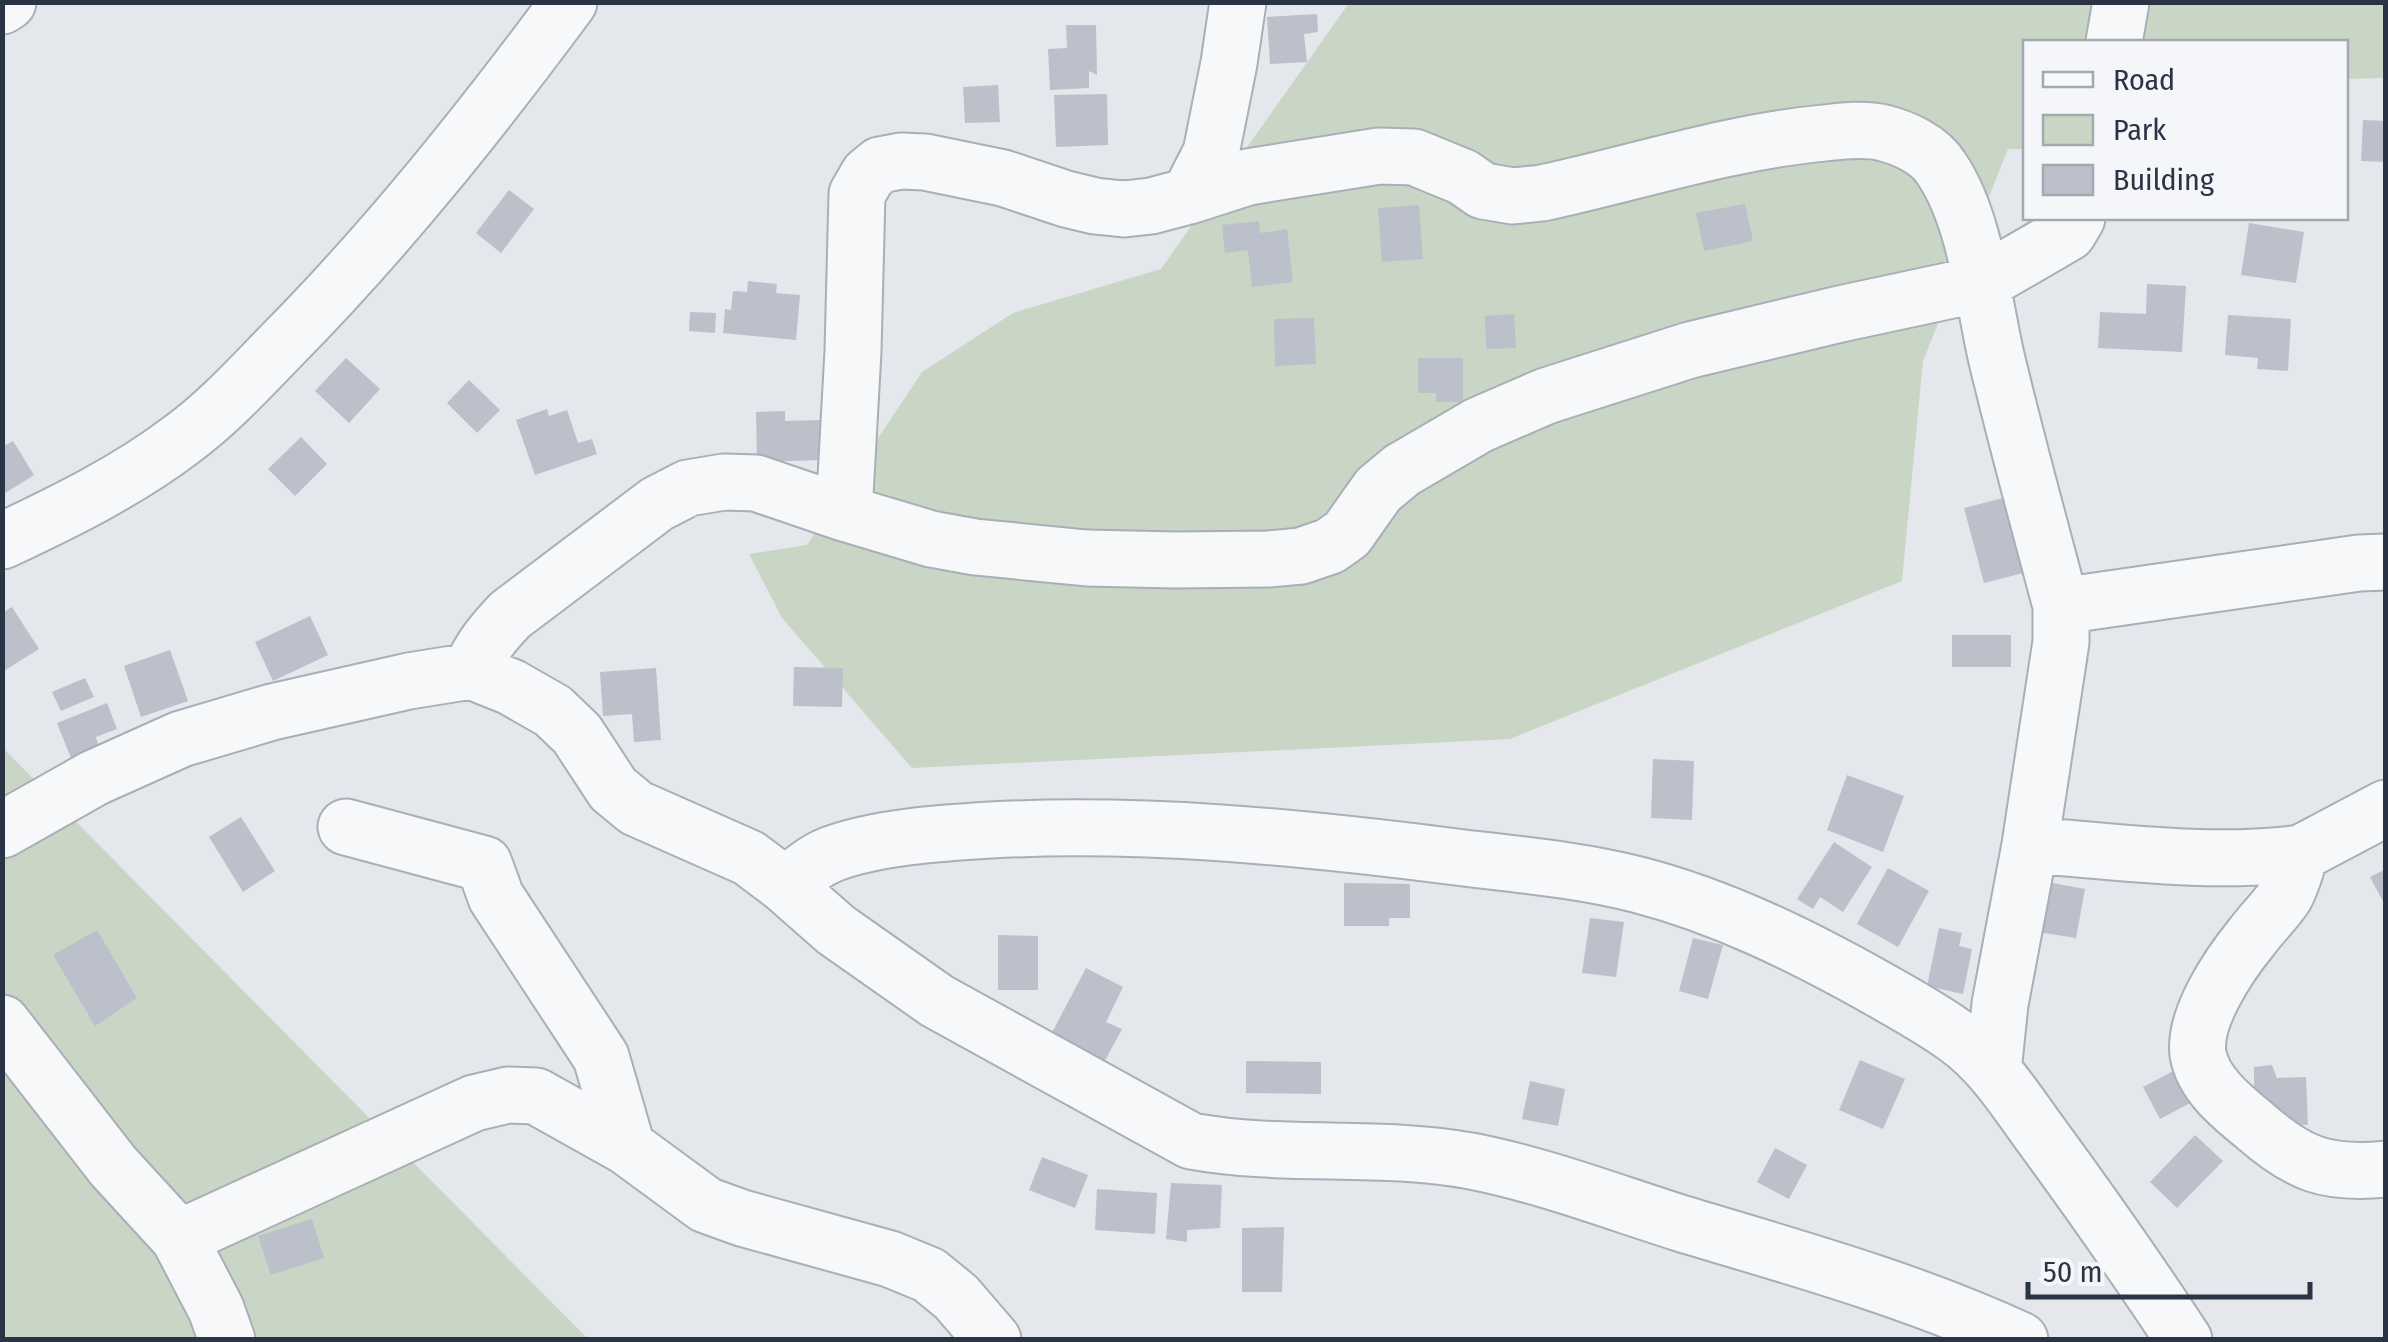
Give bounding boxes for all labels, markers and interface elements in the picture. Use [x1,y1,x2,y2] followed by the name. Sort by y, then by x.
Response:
[2023,40,2348,220] legend
[2113,62,2175,98] text: Road
[2113,112,2166,148] text: Park
[2113,162,2215,198] text: Building
[2028,1237,2310,1299] scale bar
[2043,1254,2103,1290] text: 50 m

